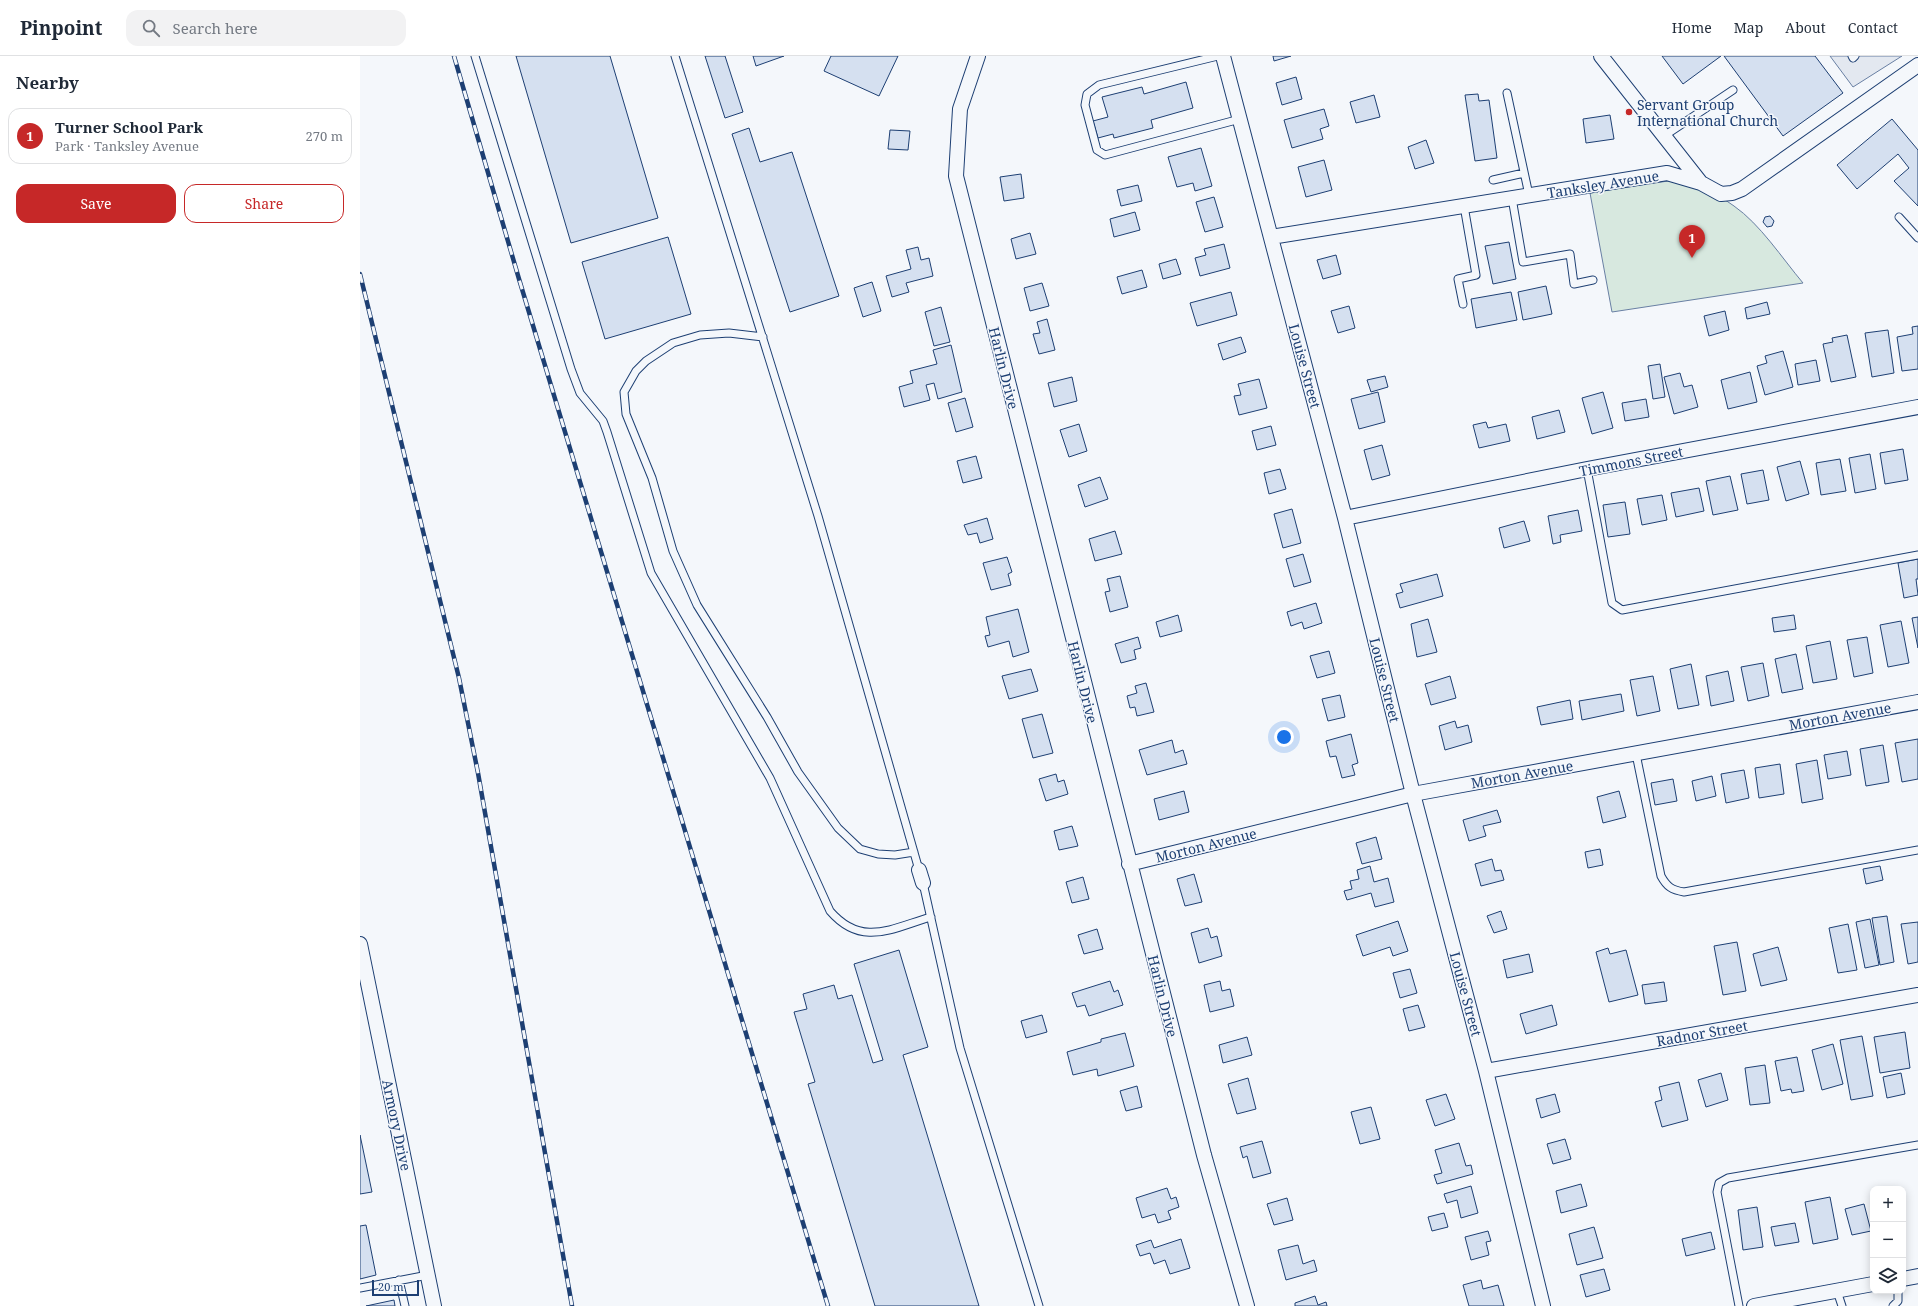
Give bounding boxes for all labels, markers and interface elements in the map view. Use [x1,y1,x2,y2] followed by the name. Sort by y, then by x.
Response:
[126,10,406,46] search box
[20,15,102,41] text: Pinpoint
[140,17,162,39] icon: search
[172,18,258,38] text: Search here
[1672,18,1712,37] text: Home
[1734,18,1763,37] text: Map
[1785,18,1826,37] text: About
[1848,18,1898,37] text: Contact
[16,71,79,94] text: Nearby
[1637,95,1778,130] place label: Servant Group International Church
[1624,107,1634,117] marker: Servant Group International Church
[55,117,203,137] text: Turner School Park
[26,127,34,145] text: 1
[306,127,343,145] text: 270 m
[55,137,199,155] text: Park · Tanksley Avenue
[1546,166,1660,202] street label: Tanksley Avenue
[16,184,176,223] button: Save
[184,184,344,223] button: Share
[1679,225,1705,258] pin: 1
[1285,322,1325,410] street label: Louise Street
[985,325,1023,411] street label: Harlin Drive
[1577,442,1685,480] street label: Timmons Street
[1365,636,1405,724] street label: Louise Street
[1064,639,1102,725] street label: Harlin Drive
[1787,698,1893,734] street label: Morton Avenue
[1274,727,1294,747] your location
[1469,756,1575,792] street label: Morton Avenue
[1153,823,1259,867] street label: Morton Avenue
[1446,950,1486,1038] street label: Louise Street
[1144,953,1182,1039] street label: Harlin Drive
[1655,1016,1749,1050] street label: Radnor Street
[378,1078,416,1172] street label: Armory Drive
[1870,1186,1906,1294] map controls
[1870,1186,1906,1222] button: +
[1870,1222,1906,1258] button: −
[1870,1258,1906,1294] button: layers
[372,1278,419,1297] scale bar
[378,1279,404,1294] text: 20 m

